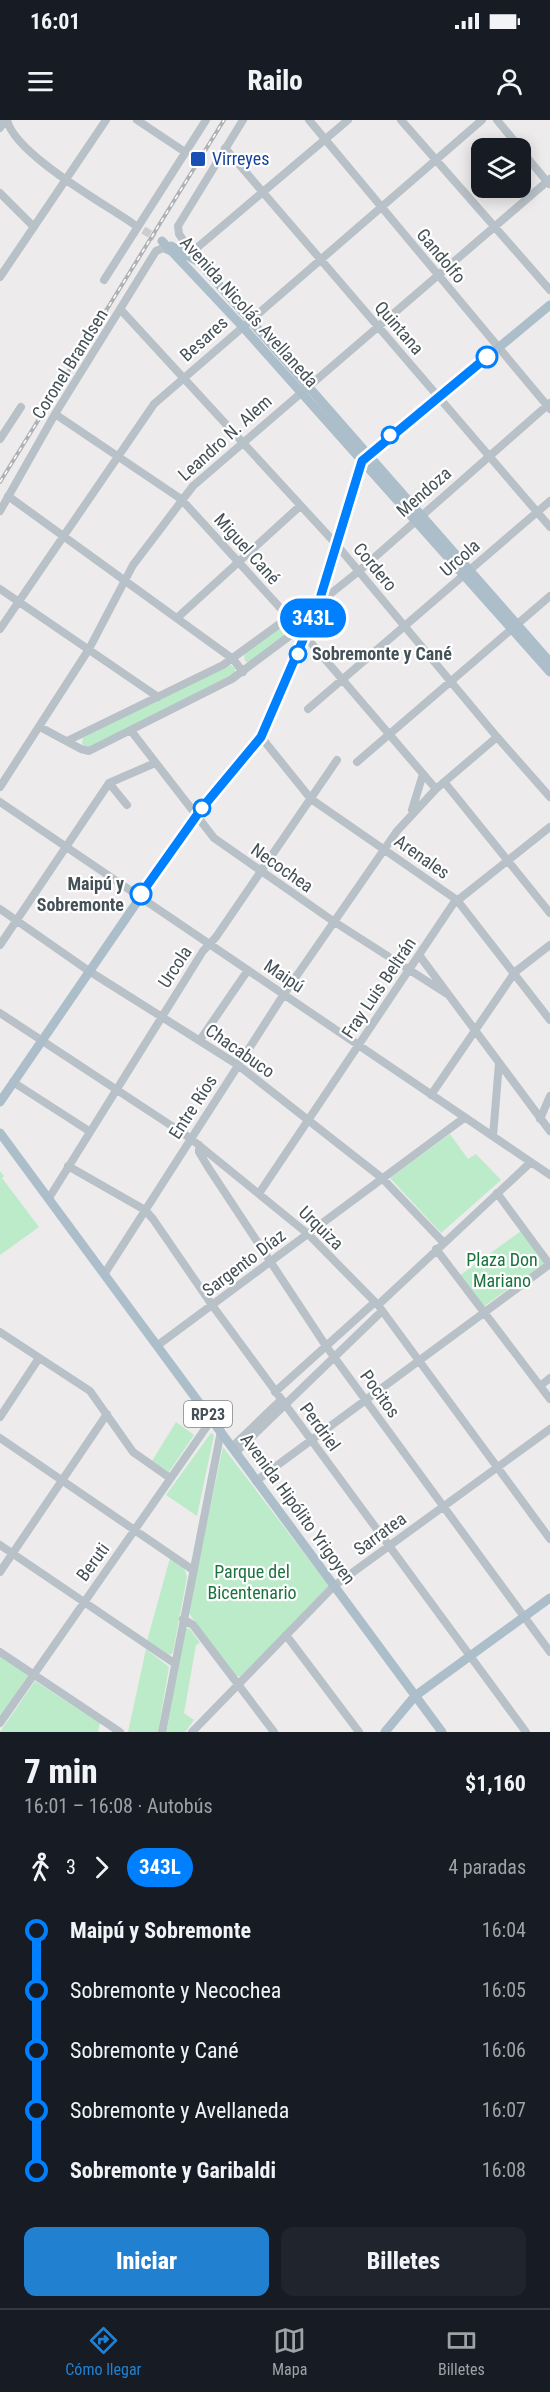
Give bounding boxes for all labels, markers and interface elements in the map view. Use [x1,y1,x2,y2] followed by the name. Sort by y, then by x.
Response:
[30,9,81,34] text: 16:01
[24,65,57,98] icon: menu
[247,65,303,97] text: Railo
[493,65,526,98] icon: person
[471,138,531,198] map controls
[471,138,531,198] button: layers
[212,148,269,169] place label: Virreyes
[189,150,207,168] marker: Virreyes
[413,224,470,287] street label: Gandolfo
[176,232,323,391] street label: Avenida Nicolás Avellaneda
[371,297,428,359] street label: Quintana
[27,305,112,423] street label: Coronel Brandsen
[175,312,232,366] street label: Besares
[476,346,498,368] unlabelled marker
[174,390,276,485] street label: Leandro N. Alem
[381,426,399,444] unlabelled marker
[392,462,455,521] street label: Mendoza
[210,509,285,588] street label: Miguel Cané
[436,535,484,580] street label: Urcola
[349,538,402,595] street label: Cordero
[271,598,355,638] line badge: 343L
[292,606,334,630] text: 343L
[312,643,452,664] place label: Sobremonte y Cané
[289,645,307,663] marker: Sobremonte y Cané
[193,799,211,817] unlabelled marker
[391,830,454,883] street label: Arenales
[247,839,317,897] street label: Necochea
[37,873,124,915] place label: Maipú y Sobremonte
[130,883,152,905] marker: Maipú y Sobremonte
[337,933,420,1042] street label: Fray Luis Beltrán
[153,942,196,992] street label: Urcola
[260,955,308,997] street label: Maipú
[202,1019,279,1082] street label: Chacabuco
[164,1071,221,1143] street label: Entre Ríos
[295,1201,348,1254] street label: Urquiza
[198,1224,289,1301] street label: Sargento Díaz
[466,1249,538,1291] park label: Plaza Don Mariano
[356,1366,405,1422] street label: Pocitos
[296,1398,345,1455] street label: Perdriel
[184,1401,232,1427] road number: RP23
[237,1429,360,1588] street label: Avenida Hipólito Yrigoyen
[349,1508,410,1560] street label: Sarratea
[72,1539,113,1585] street label: Beruti
[207,1561,297,1603] park label: Parque del Bicentenario
[24,1752,98,1791] text: 7 min
[465,1771,526,1796] text: $1,160
[24,1794,213,1818] text: 16:01 – 16:08 · Autobús
[24,1851,57,1884] icon: walk
[85,1851,118,1884] icon: forward
[66,1855,76,1879] text: 3
[139,1855,181,1879] text: 343L
[448,1855,526,1879] text: 4 paradas
[70,1918,251,1943] text: Maipú y Sobremonte
[482,1918,526,1942] text: 16:04
[70,1978,281,2003] text: Sobremonte y Necochea
[482,1978,526,2002] text: 16:05
[70,2038,238,2063] text: Sobremonte y Cané
[482,2038,526,2062] text: 16:06
[70,2098,289,2123] text: Sobremonte y Avellaneda
[482,2098,526,2122] text: 16:07
[70,2158,276,2183] text: Sobremonte y Garibaldi
[482,2158,526,2182] text: 16:08
[24,2227,269,2296] button: Iniciar
[281,2227,526,2296] button: Billetes
[65,2324,141,2379] tab: Cómo llegar
[272,2324,307,2379] tab: Mapa
[438,2324,485,2379] tab: Billetes

